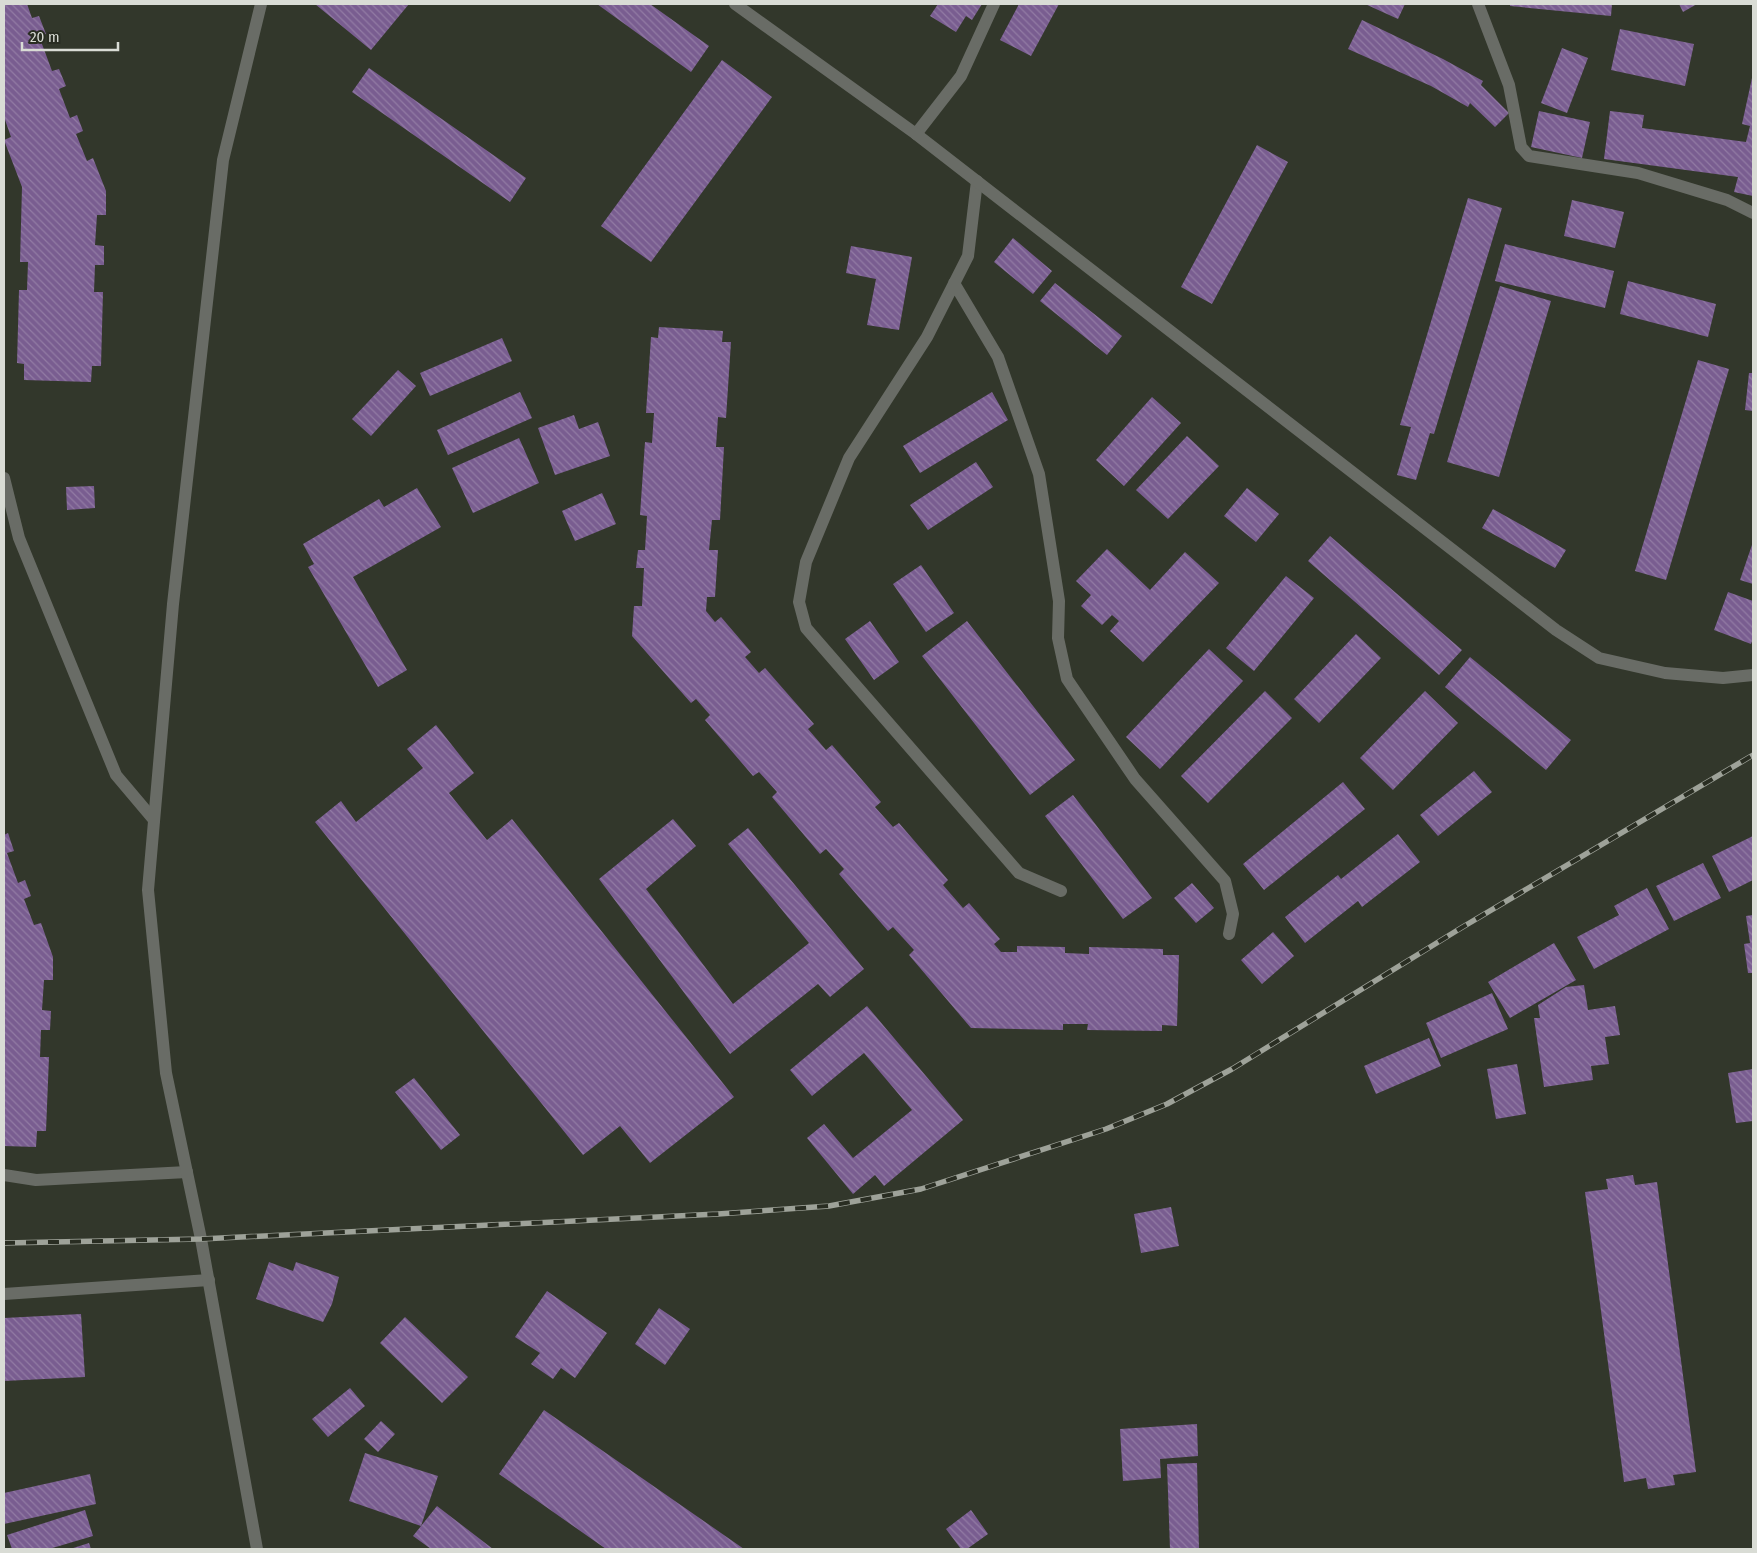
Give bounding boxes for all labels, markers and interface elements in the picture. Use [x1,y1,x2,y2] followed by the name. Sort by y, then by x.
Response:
[22,20,119,52] scale bar
[30,28,60,46] text: 20 m

